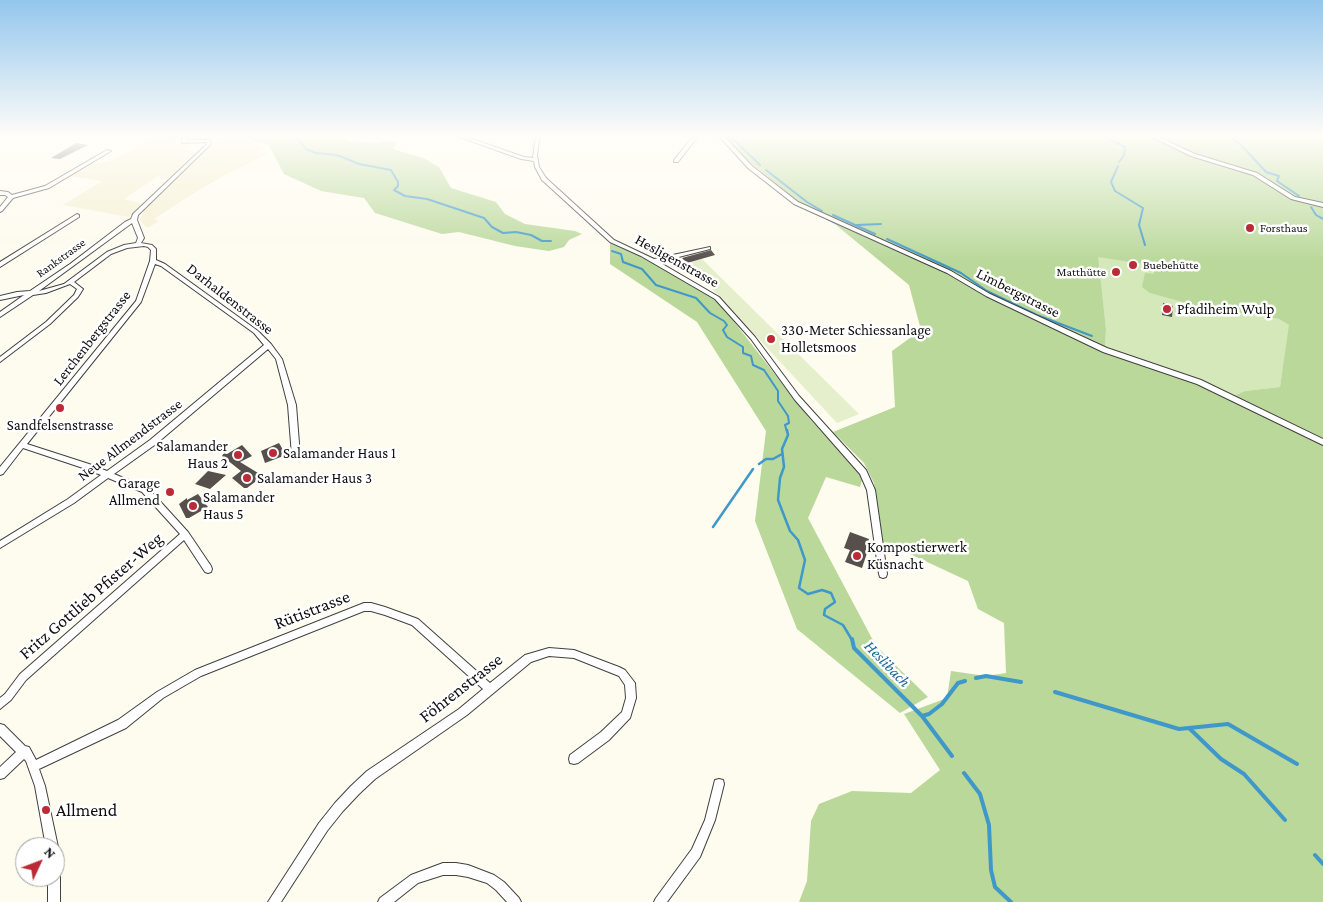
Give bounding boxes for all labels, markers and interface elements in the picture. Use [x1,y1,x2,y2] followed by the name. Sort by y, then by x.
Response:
[1260,221,1308,235] place label: Forsthaus
[1244,222,1256,234] marker: Forsthaus
[632,231,722,291] street label: Hesligenstrasse
[34,235,88,281] street label: Rankstrasse
[1143,258,1199,272] place label: Buebehütte
[1127,259,1139,271] marker: Buebehütte
[183,260,277,338] street label: Darhaldenstrasse
[973,264,1063,322] street label: Limbergstrasse
[1057,265,1106,279] place label: Matthütte
[1110,266,1122,278] marker: Matthütte
[49,287,135,389] street label: Lerchenbergstrasse
[1177,300,1274,318] place label: Pfadiheim Wulp
[1161,303,1173,315] marker: Pfadiheim Wulp
[781,321,931,356] place label: 330-Meter Schiessanlage Holletsmoos
[765,333,777,345] marker: 330-Meter Schiessanlage Holletsmoos
[74,395,186,485] street label: Neue Allmendstrasse
[54,402,66,414] marker: Sandfelsenstrasse
[7,416,113,434] place label: Sandfelsenstrasse
[156,437,228,472] place label: Salamander Haus 2
[283,444,396,462] place label: Salamander Haus 1
[267,447,279,459] marker: Salamander Haus 1
[232,449,244,461] marker: Salamander Haus 2
[257,469,372,487] place label: Salamander Haus 3
[241,472,253,484] marker: Salamander Haus 3
[109,474,160,509] place label: Garage Allmend
[164,486,176,498] marker: Garage Allmend
[203,488,275,523] place label: Salamander Haus 5
[187,500,199,512] marker: Salamander Haus 5
[15,528,167,664] street label: Fritz Gottlieb Pfister-Weg
[867,538,967,573] place label: Kompostierwerk Küsnacht
[851,550,863,562] marker: Kompostierwerk Küsnacht
[271,586,353,634] street label: Rütistrasse
[860,637,914,691] water label: Heslibach
[415,649,507,727] street label: Föhrenstrasse
[56,799,117,821] place label: Allmend
[40,804,52,816] marker: Allmend
[15,837,65,887] north arrow
[41,843,59,861] text: N

